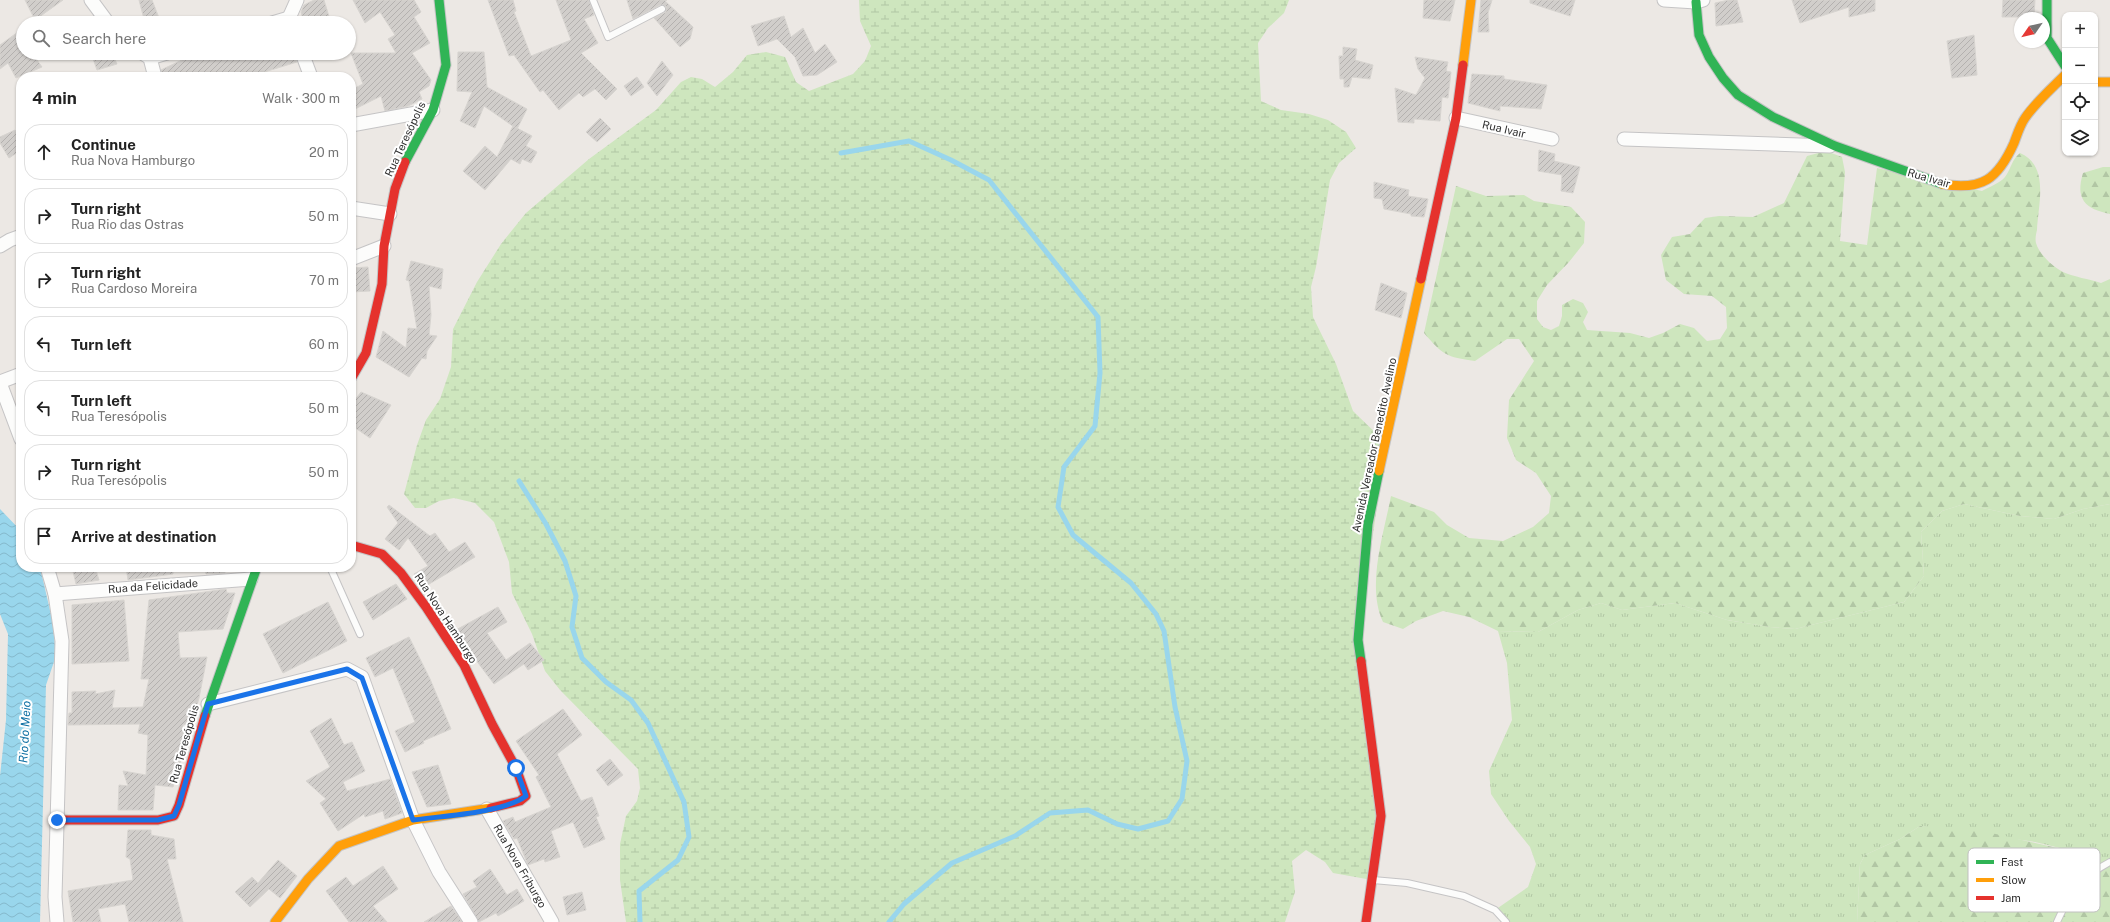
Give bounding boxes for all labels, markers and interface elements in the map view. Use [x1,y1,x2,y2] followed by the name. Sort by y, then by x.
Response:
[2014,12,2050,48] north arrow
[2062,12,2098,156] map controls
[2062,12,2098,48] button: +
[16,16,356,60] search box
[30,27,52,49] icon: search
[62,30,146,47] text: Search here
[2062,48,2098,84] button: −
[2062,84,2098,120] button: locate
[32,88,77,108] text: 4 min
[262,91,340,106] text: Walk · 300 m
[382,99,428,178] street label: Rua Teresópolis
[1481,118,1527,140] street label: Rua Ivair
[2062,120,2098,156] button: layers
[71,136,136,153] text: Continue
[33,141,55,163] icon: ahead
[309,145,339,160] text: 20 m
[71,153,195,168] text: Rua Nova Hamburgo
[1906,166,1952,190] street label: Rua Ivair
[71,200,141,217] text: Turn right
[33,205,55,227] icon: right
[308,209,339,224] text: 50 m
[71,217,184,232] text: Rua Rio das Ostras
[71,264,141,281] text: Turn right
[33,269,55,291] icon: right
[309,273,339,288] text: 70 m
[71,281,197,296] text: Rua Cardoso Moreira
[33,333,55,355] icon: left
[71,336,132,353] text: Turn left
[309,337,339,352] text: 60 m
[1350,357,1398,533] street label: Avenida Vereador Benedito Avelino
[71,392,132,409] text: Turn left
[33,397,55,419] icon: left
[308,401,339,416] text: 50 m
[71,409,167,424] text: Rua Teresópolis
[71,456,141,473] text: Turn right
[33,461,55,483] icon: right
[308,465,339,480] text: 50 m
[71,473,167,488] text: Rua Teresópolis
[33,525,55,547] icon: arrive
[71,528,216,545] text: Arrive at destination
[412,571,480,665] street label: Rua Nova Hamburgo
[108,577,198,595] street label: Rua da Felicidade
[16,700,34,763] water label: Rio do Meio
[167,703,201,785] street label: Rua Teresópolis
[507,759,525,777] route start
[48,811,66,829] route end
[491,822,549,910] street label: Rua Nova Friburgo
[1968,848,2100,912] legend
[2001,856,2023,868] text: Fast
[2001,874,2027,886] text: Slow
[2001,892,2021,904] text: Jam

